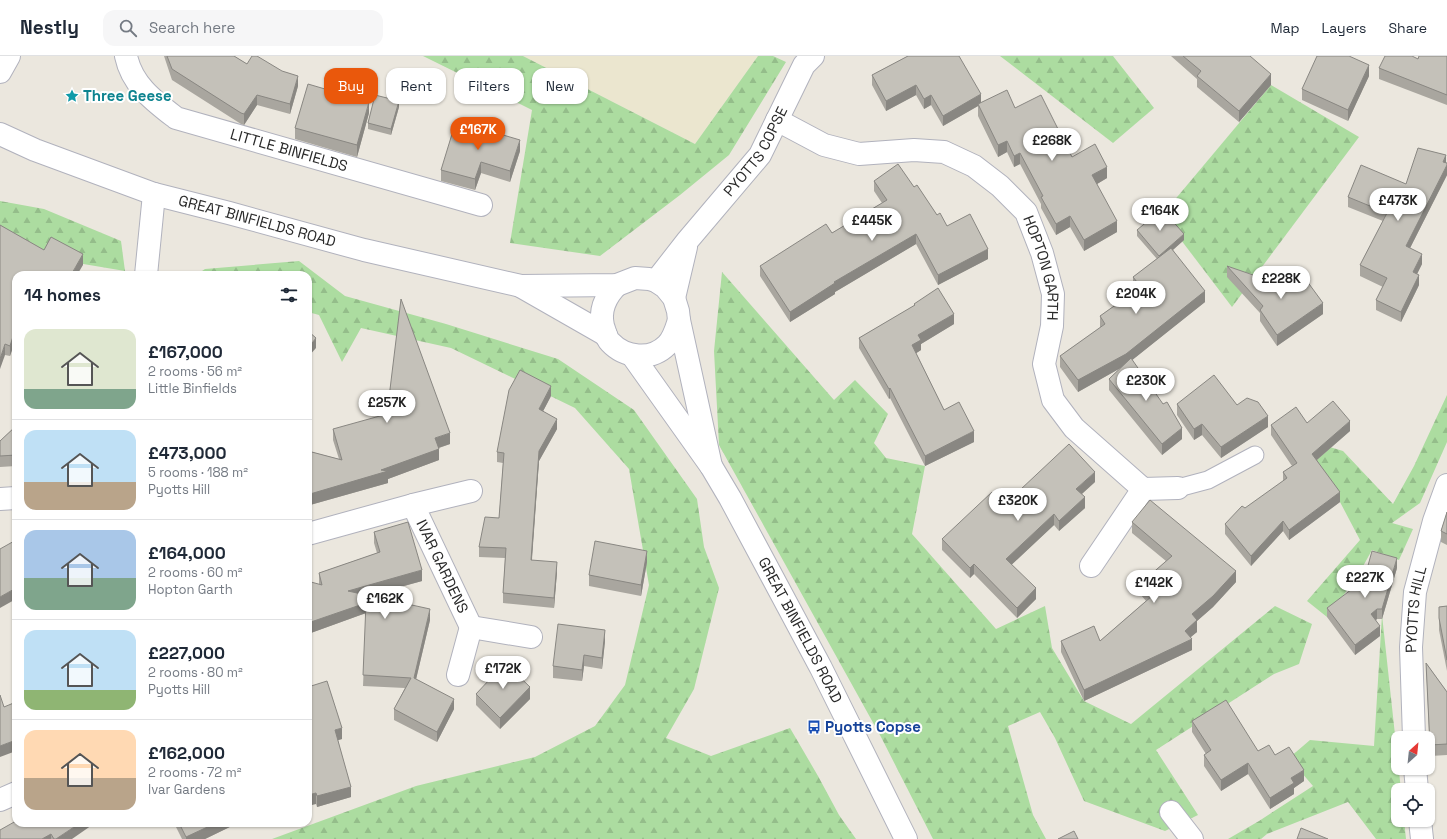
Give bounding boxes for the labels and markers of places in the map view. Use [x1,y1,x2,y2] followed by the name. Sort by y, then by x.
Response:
[83,86,172,105] place label: Three Geese
[64,88,80,104] place icon: Three Geese
[450,117,506,151] pin: £167K
[1024,128,1080,162] pin: £268K
[1370,188,1426,222] pin: £473K
[1132,198,1188,232] pin: £164K
[844,208,900,242] pin: £445K
[1253,266,1309,300] pin: £228K
[1108,281,1164,315] pin: £204K
[1118,368,1174,402] pin: £230K
[359,390,415,424] pin: £257K
[990,488,1046,522] pin: £320K
[1337,565,1393,599] pin: £227K
[1126,570,1182,604] pin: £142K
[357,586,413,620] pin: £162K
[475,656,531,690] pin: £172K
[825,717,921,736] place label: Pyotts Copse
[806,719,822,735] bus stop icon: Pyotts Copse

